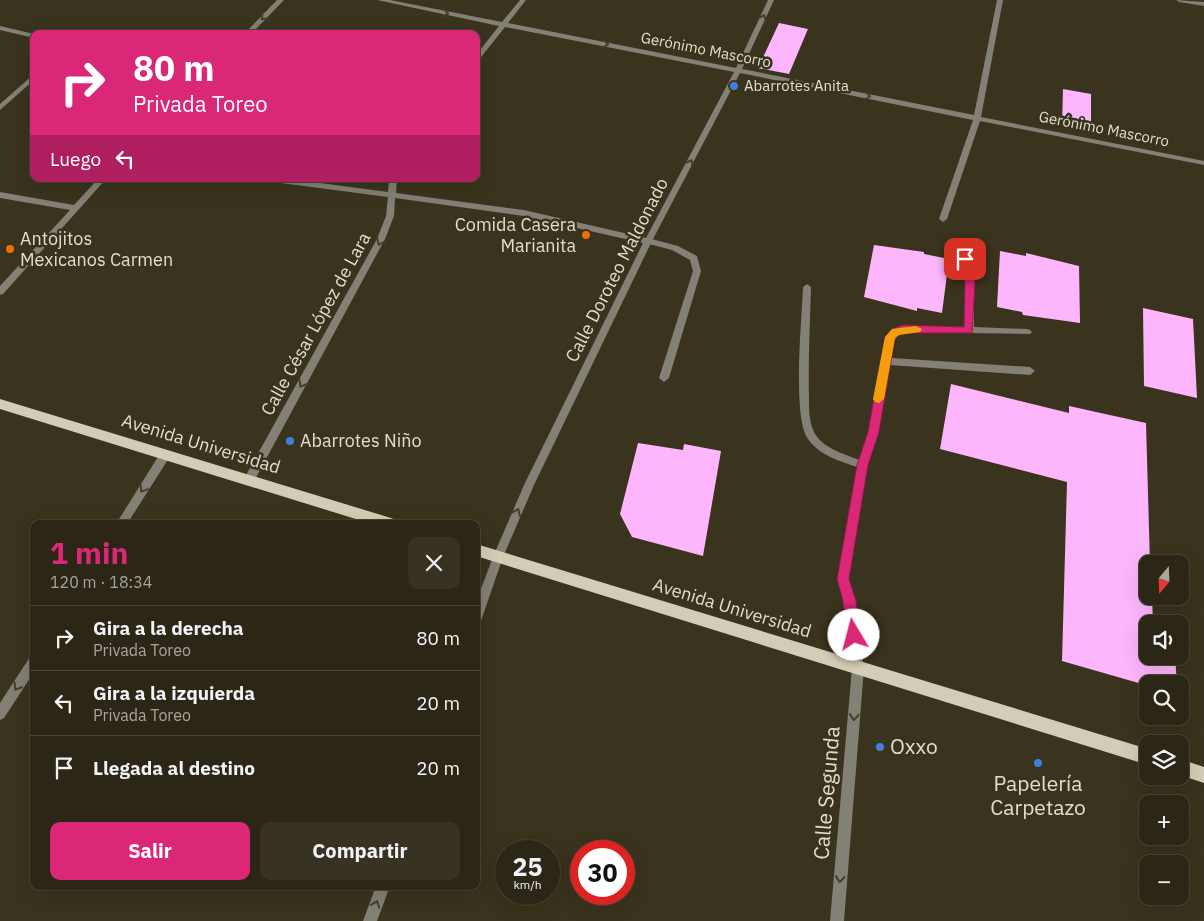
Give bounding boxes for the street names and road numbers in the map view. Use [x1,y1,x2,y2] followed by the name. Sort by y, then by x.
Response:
[639,28,773,71] street label: Gerónimo Mascorro
[1037,107,1171,150] street label: Gerónimo Mascorro
[560,174,673,366] street label: Calle Doroteo Maldonado
[256,228,376,419] street label: Calle César López de Lara
[119,408,283,479] street label: Avenida Universidad
[650,572,814,643] street label: Avenida Universidad
[806,725,846,861] street label: Calle Segunda

